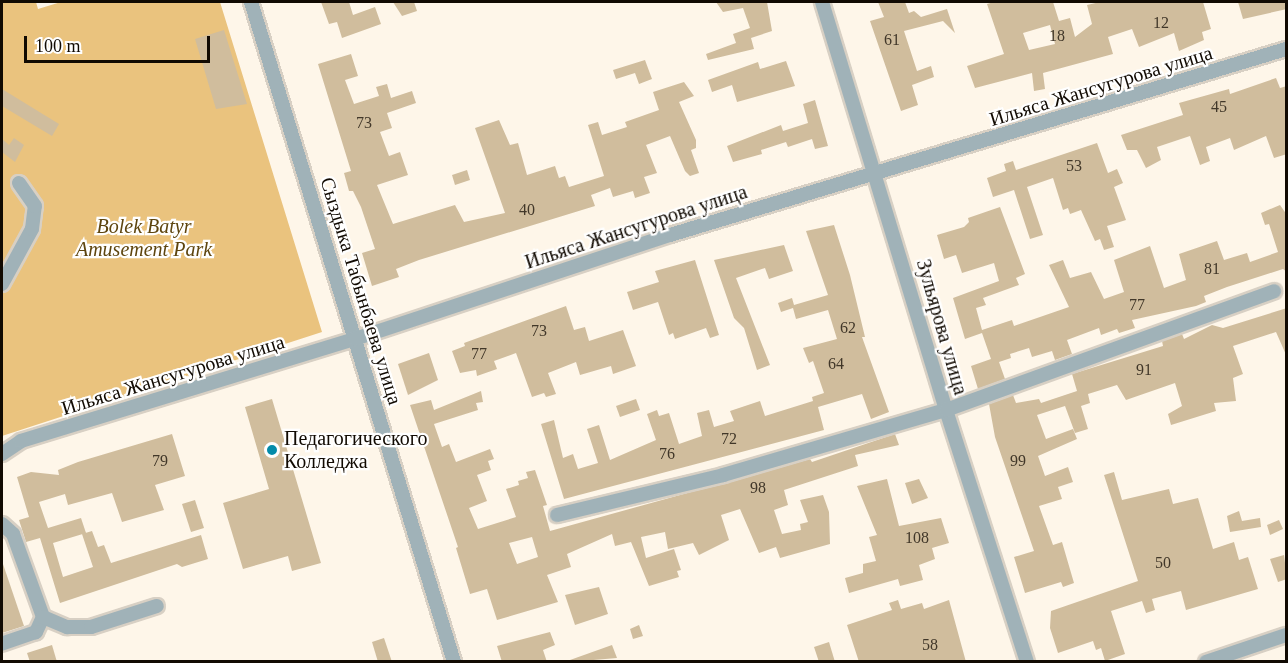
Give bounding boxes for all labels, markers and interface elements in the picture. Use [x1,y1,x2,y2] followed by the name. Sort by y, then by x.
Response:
[1153,13,1169,33] house number: 12
[27,24,213,62] scale bar
[1049,26,1065,46] house number: 18
[884,30,900,50] house number: 61
[35,36,81,56] text: 100 m
[987,41,1215,131] street label: Ильяса Жансугурова улица
[1211,97,1227,117] house number: 45
[356,113,372,133] house number: 73
[1066,156,1082,176] house number: 53
[315,174,407,408] street label: Сыздыка Табынбаева улица
[522,180,750,274] street label: Ильяса Жансугурова улица
[519,200,535,220] house number: 40
[76,215,212,262] park label: Bolek Batyr Amusement Park
[911,256,973,398] street label: Зульярова улица
[1204,259,1220,279] house number: 81
[1129,295,1145,315] house number: 77
[840,318,856,338] house number: 62
[531,321,547,341] house number: 73
[59,330,287,420] street label: Ильяса Жансугурова улица
[471,344,487,364] house number: 77
[828,354,844,374] house number: 64
[1136,360,1152,380] house number: 91
[284,426,427,473] place label: Педагогического Колледжа
[721,429,737,449] house number: 72
[265,443,279,457] marker: Педагогического Колледжа
[659,444,675,464] house number: 76
[152,451,168,471] house number: 79
[1010,451,1026,471] house number: 99
[750,478,766,498] house number: 98
[905,528,929,548] house number: 108
[1155,553,1171,573] house number: 50
[922,635,938,655] house number: 58

